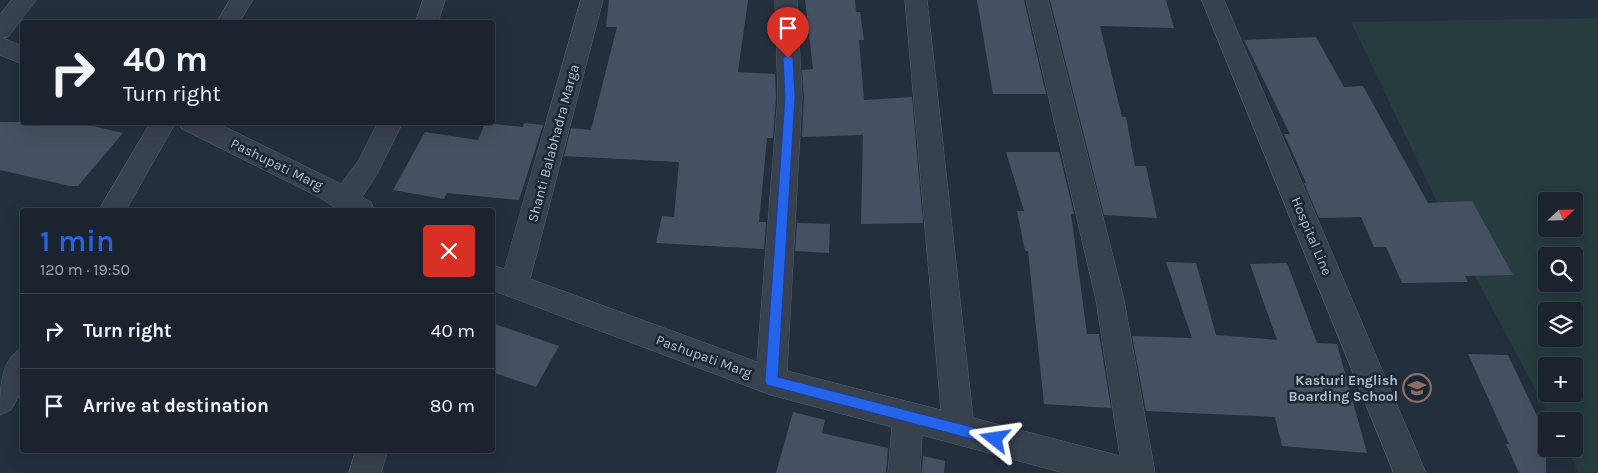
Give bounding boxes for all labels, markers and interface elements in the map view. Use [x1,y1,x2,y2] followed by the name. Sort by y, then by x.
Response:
[767,7,809,58] pin
[774,14,802,42] icon: arrive
[123,39,208,80] text: 40 m
[40,40,105,105] icon: right
[524,62,583,224] street label: Shanti Balabhadra Marga
[123,81,221,107] text: Turn right
[228,135,326,194] street label: Pashupati Marg
[1538,192,1582,238] north arrow
[1538,192,1583,457] map controls
[1287,195,1336,278] street label: Hospital Line
[40,223,114,259] text: 1 min
[423,225,475,277] button: close
[1538,247,1583,292] button: search
[40,260,130,279] text: 120 m · 19:50
[1538,302,1583,347] button: layers
[40,317,68,345] icon: right
[83,320,172,342] text: Turn right
[431,320,475,342] text: 40 m
[654,331,754,382] street label: Pashupati Marg
[1538,357,1583,402] button: +
[1289,372,1398,405] place label: Kasturi English Boarding School
[1402,373,1432,403] school or university icon: Kasturi English Boarding School
[40,392,68,420] icon: arrive
[83,395,269,417] text: Arrive at destination
[430,395,475,417] text: 80 m
[968,412,1020,464] position arrow
[1538,412,1583,457] button: −

